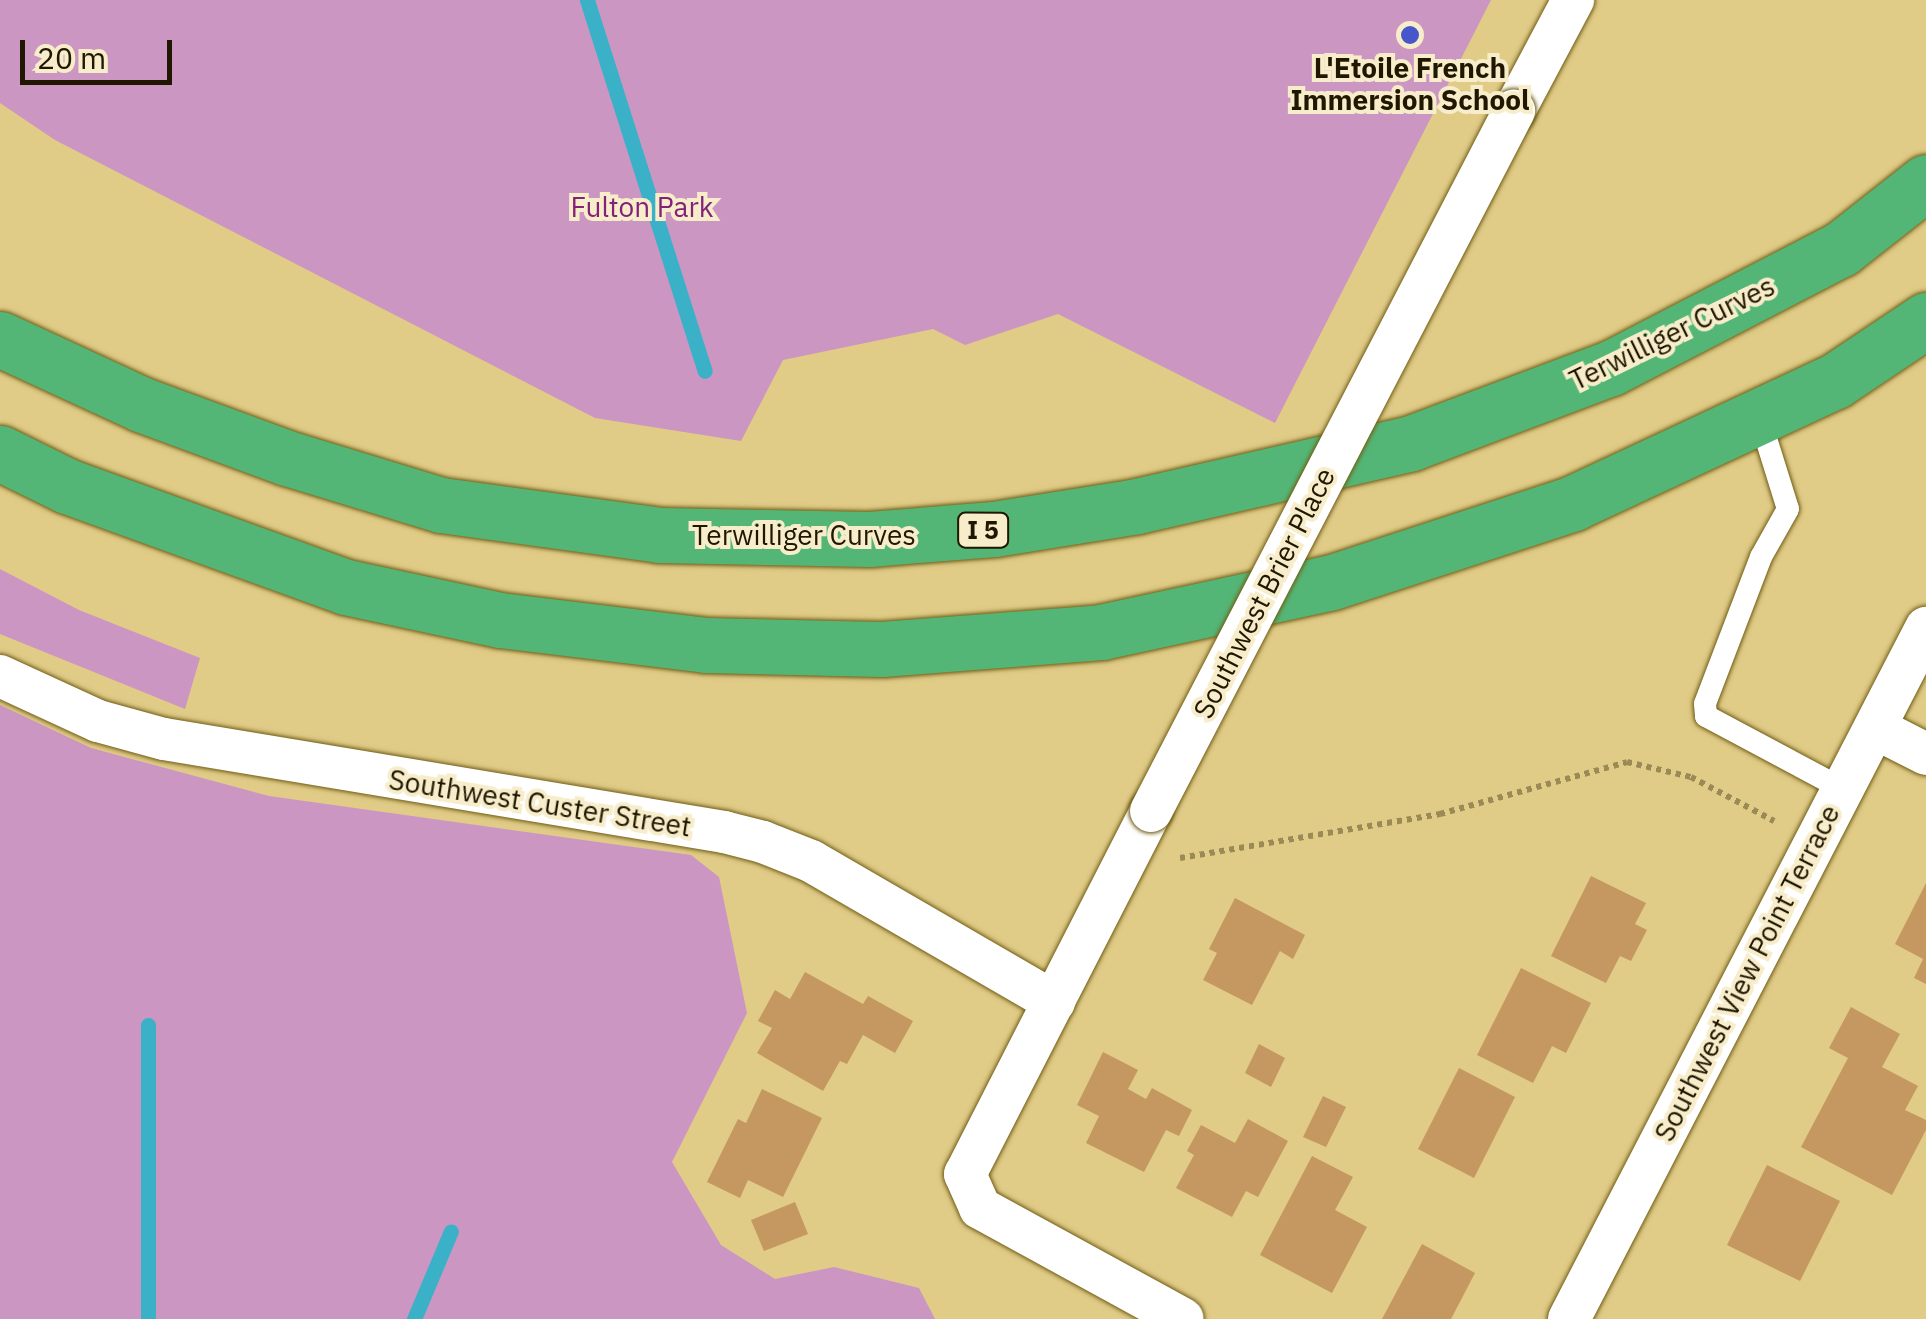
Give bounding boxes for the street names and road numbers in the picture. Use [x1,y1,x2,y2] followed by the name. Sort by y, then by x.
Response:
[1564,269,1780,397] street label: Terwilliger Curves
[1186,462,1342,724] street label: Southwest Brier Place
[956,510,1010,550] road number: I 5
[692,518,916,552] street label: Terwilliger Curves
[386,763,694,843] street label: Southwest Custer Street
[1647,799,1847,1147] street label: Southwest View Point Terrace

